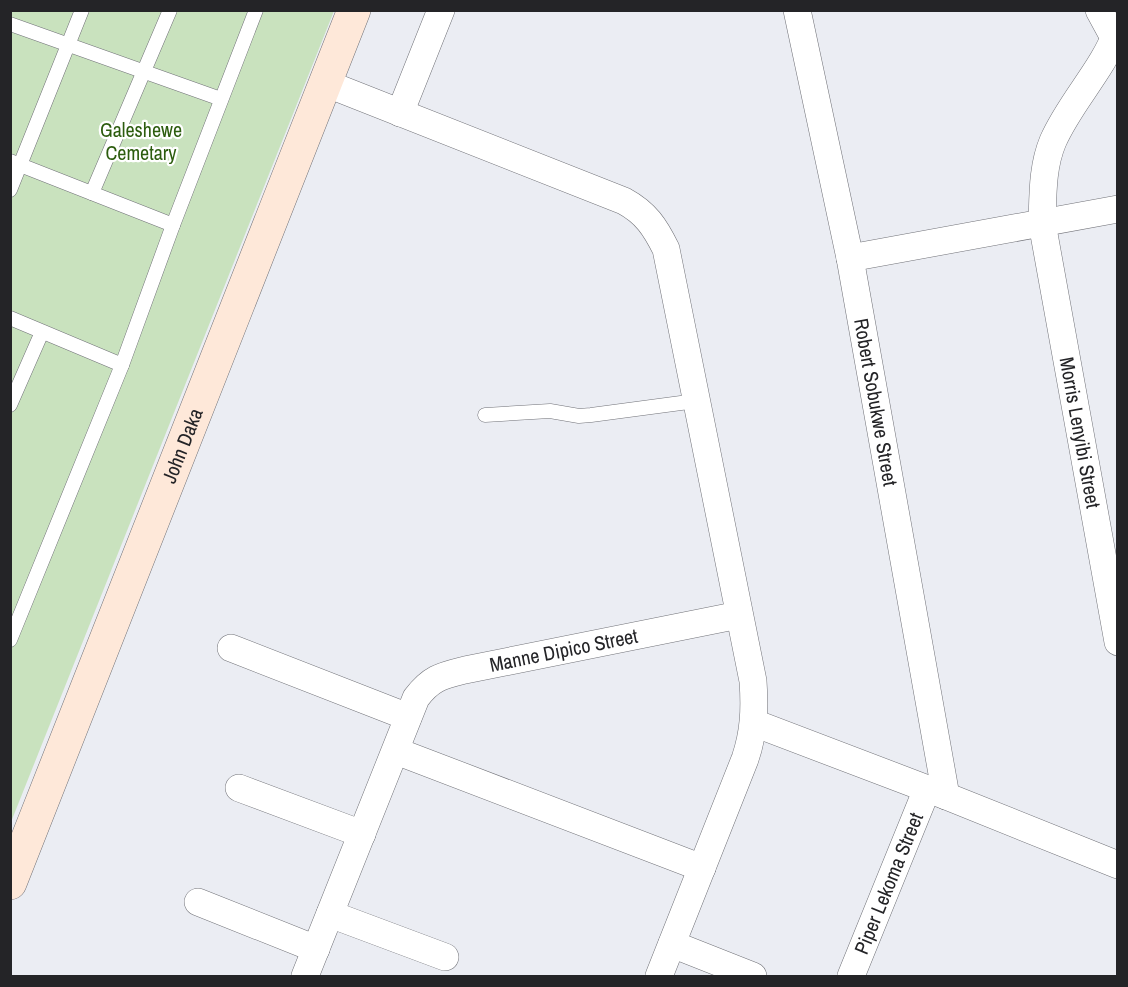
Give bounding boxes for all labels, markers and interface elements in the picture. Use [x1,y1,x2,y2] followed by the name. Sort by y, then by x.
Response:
[100,116,182,166] park label: Galeshewe Cemetary
[848,316,904,488] street label: Robert Sobukwe Street
[1054,355,1108,511] street label: Morris Lenyibi Street
[155,404,209,487] street label: John Daka
[487,622,640,678] street label: Manne Dipico Street
[847,808,929,958] street label: Piper Lekoma Street

